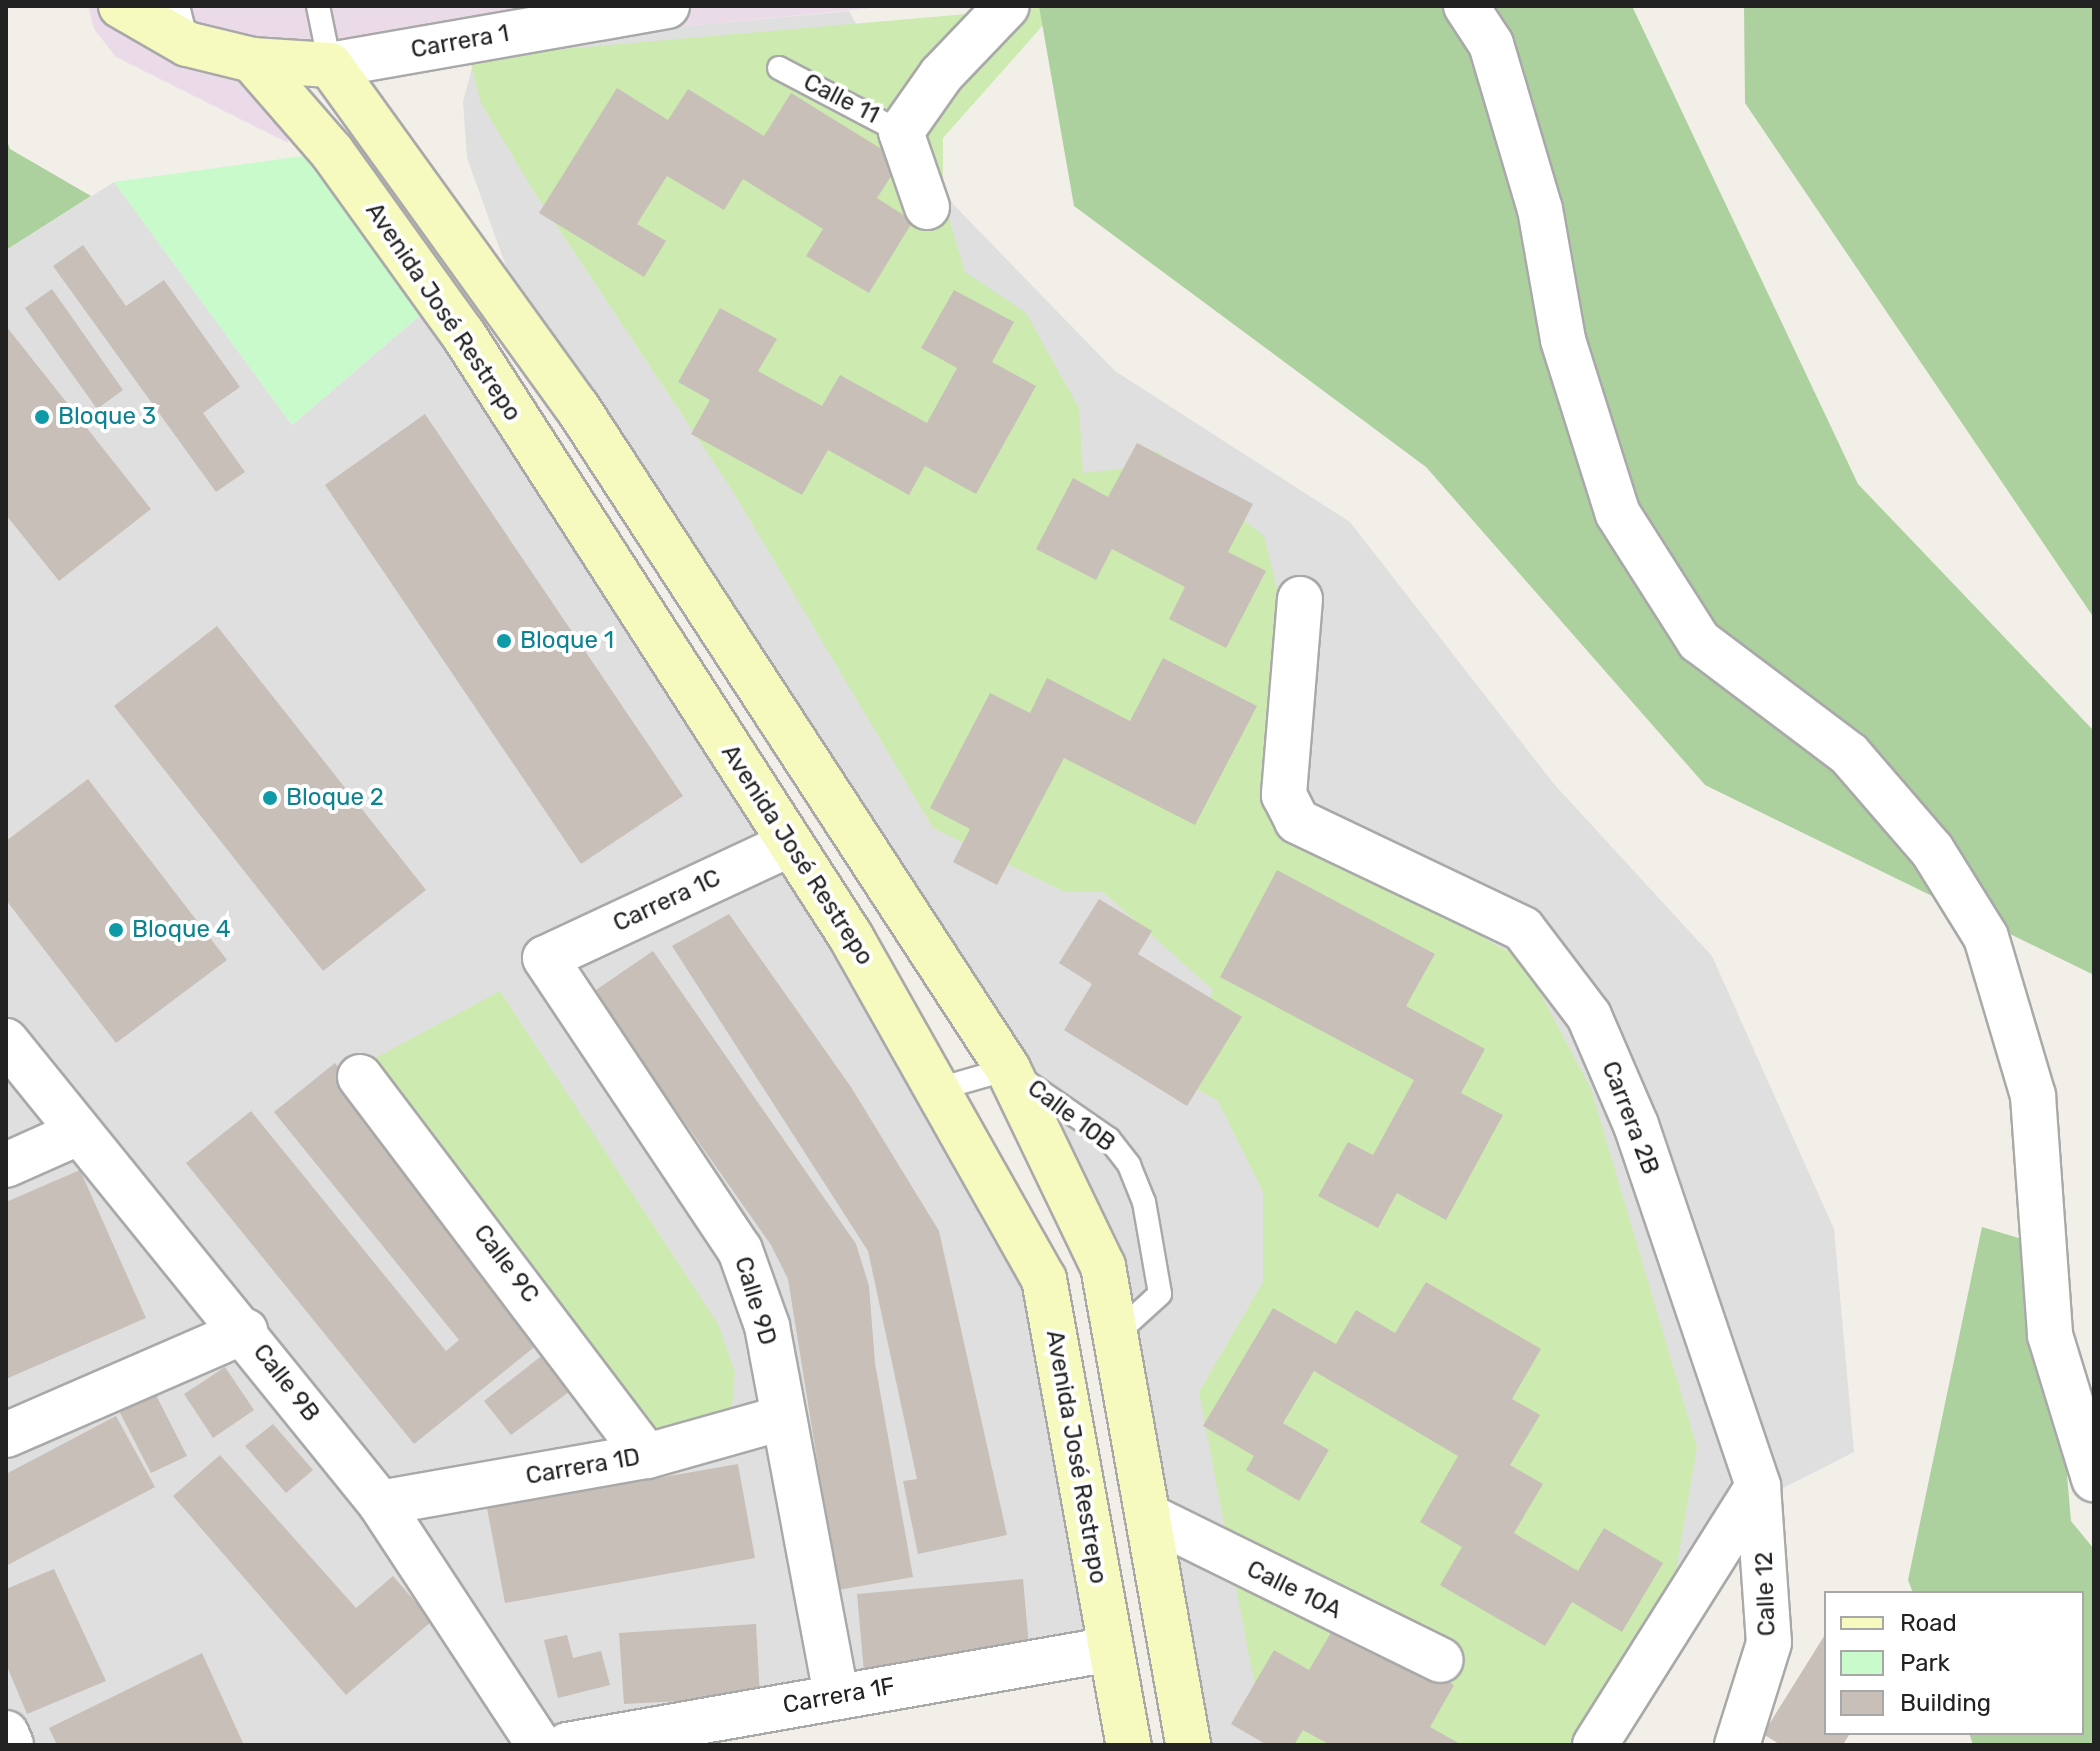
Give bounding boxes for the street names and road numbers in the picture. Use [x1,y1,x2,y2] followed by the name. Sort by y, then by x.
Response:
[409,19,511,65] street label: Carrera 1
[798,68,884,130] street label: Calle 11
[359,197,527,427] street label: Avenida José Restrepo
[715,739,879,971] street label: Avenida José Restrepo
[609,864,725,938] street label: Carrera 1C
[1595,1057,1665,1179] street label: Carrera 2B
[1022,1074,1120,1158] street label: Calle 10B
[467,1219,545,1309] street label: Calle 9C
[728,1253,782,1349] street label: Calle 9D
[1040,1328,1112,1586] street label: Avenida José Restrepo
[247,1338,325,1428] street label: Calle 9B
[524,1443,642,1491] street label: Carrera 1D
[1750,1551,1782,1637] street label: Calle 12
[1242,1555,1346,1625] street label: Calle 10A
[781,1672,897,1720] street label: Carrera 1F

